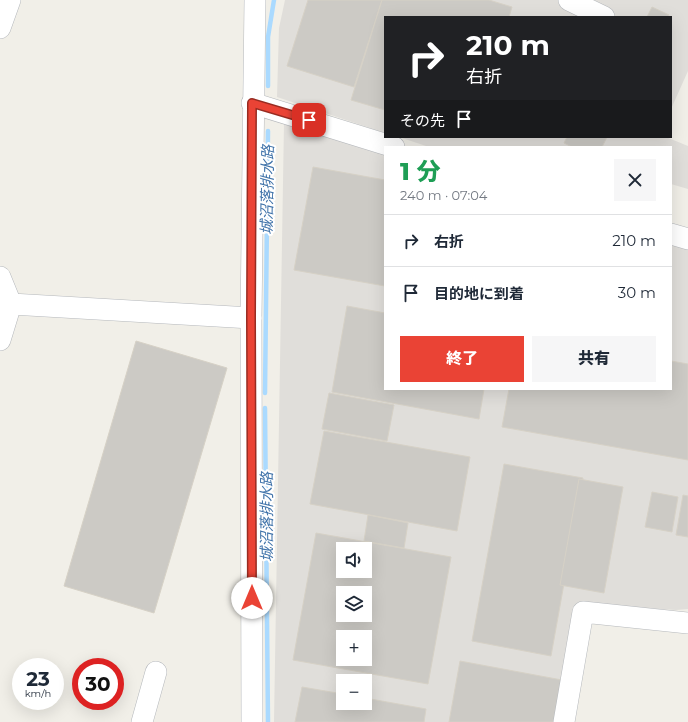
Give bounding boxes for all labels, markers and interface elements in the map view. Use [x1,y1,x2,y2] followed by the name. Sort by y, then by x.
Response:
[466,28,550,62] text: 210 m
[400,32,452,84] icon: right
[466,66,502,88] text: 右折
[292,103,326,137] pin
[453,108,475,130] icon: arrive
[298,109,320,131] icon: arrive
[400,111,445,130] text: その先
[257,143,277,235] water label: 城沼落排水路
[400,157,441,186] text: 1 分
[614,159,656,201] button: close
[400,187,487,203] text: 240 m · 07:04
[400,230,422,252] icon: right
[612,231,656,250] text: 210 m
[434,232,464,251] text: 右折
[400,282,422,304] icon: arrive
[618,283,656,302] text: 30 m
[434,284,524,303] text: 目的地に到着
[400,336,524,382] button: 終了
[532,336,656,382] button: 共有
[257,470,276,562] water label: 城沼落排水路
[336,542,372,710] map controls
[336,542,372,578] button: sound
[231,577,273,619] position arrow
[336,586,372,622] button: layers
[336,630,372,666] button: +
[72,658,124,710] speed limit sign: 30
[26,667,50,691] text: 23
[336,674,372,710] button: −
[25,687,51,700] text: km/h

